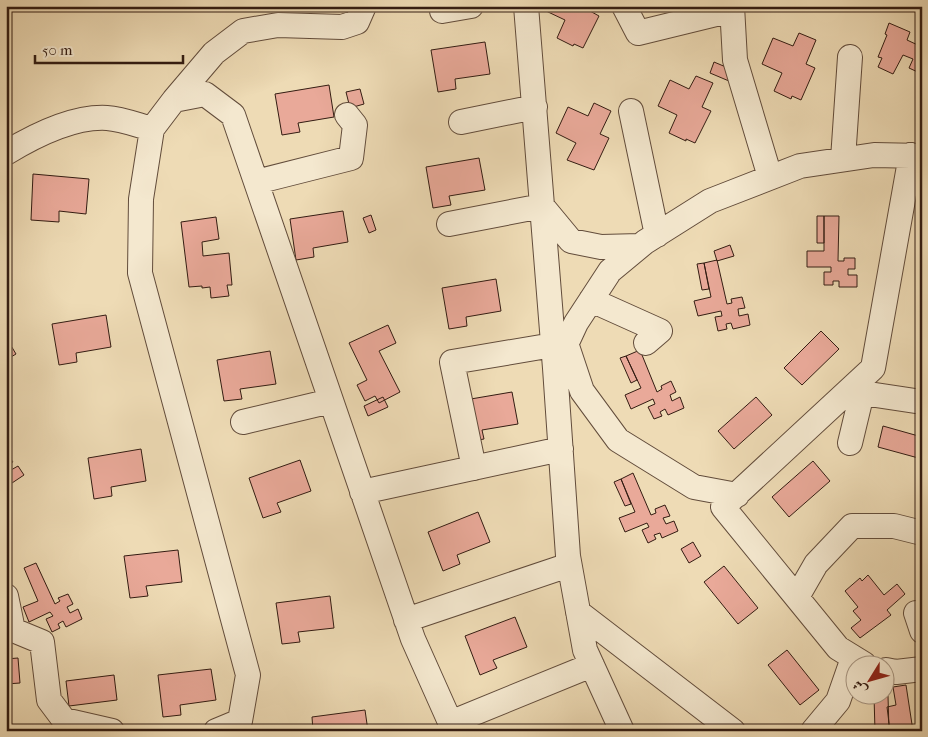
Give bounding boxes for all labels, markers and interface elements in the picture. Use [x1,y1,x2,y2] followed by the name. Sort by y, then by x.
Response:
[35,32,182,64] scale bar
[42,41,73,59] text: 50 m
[846,654,896,704] north arrow
[849,677,871,698] text: ش

